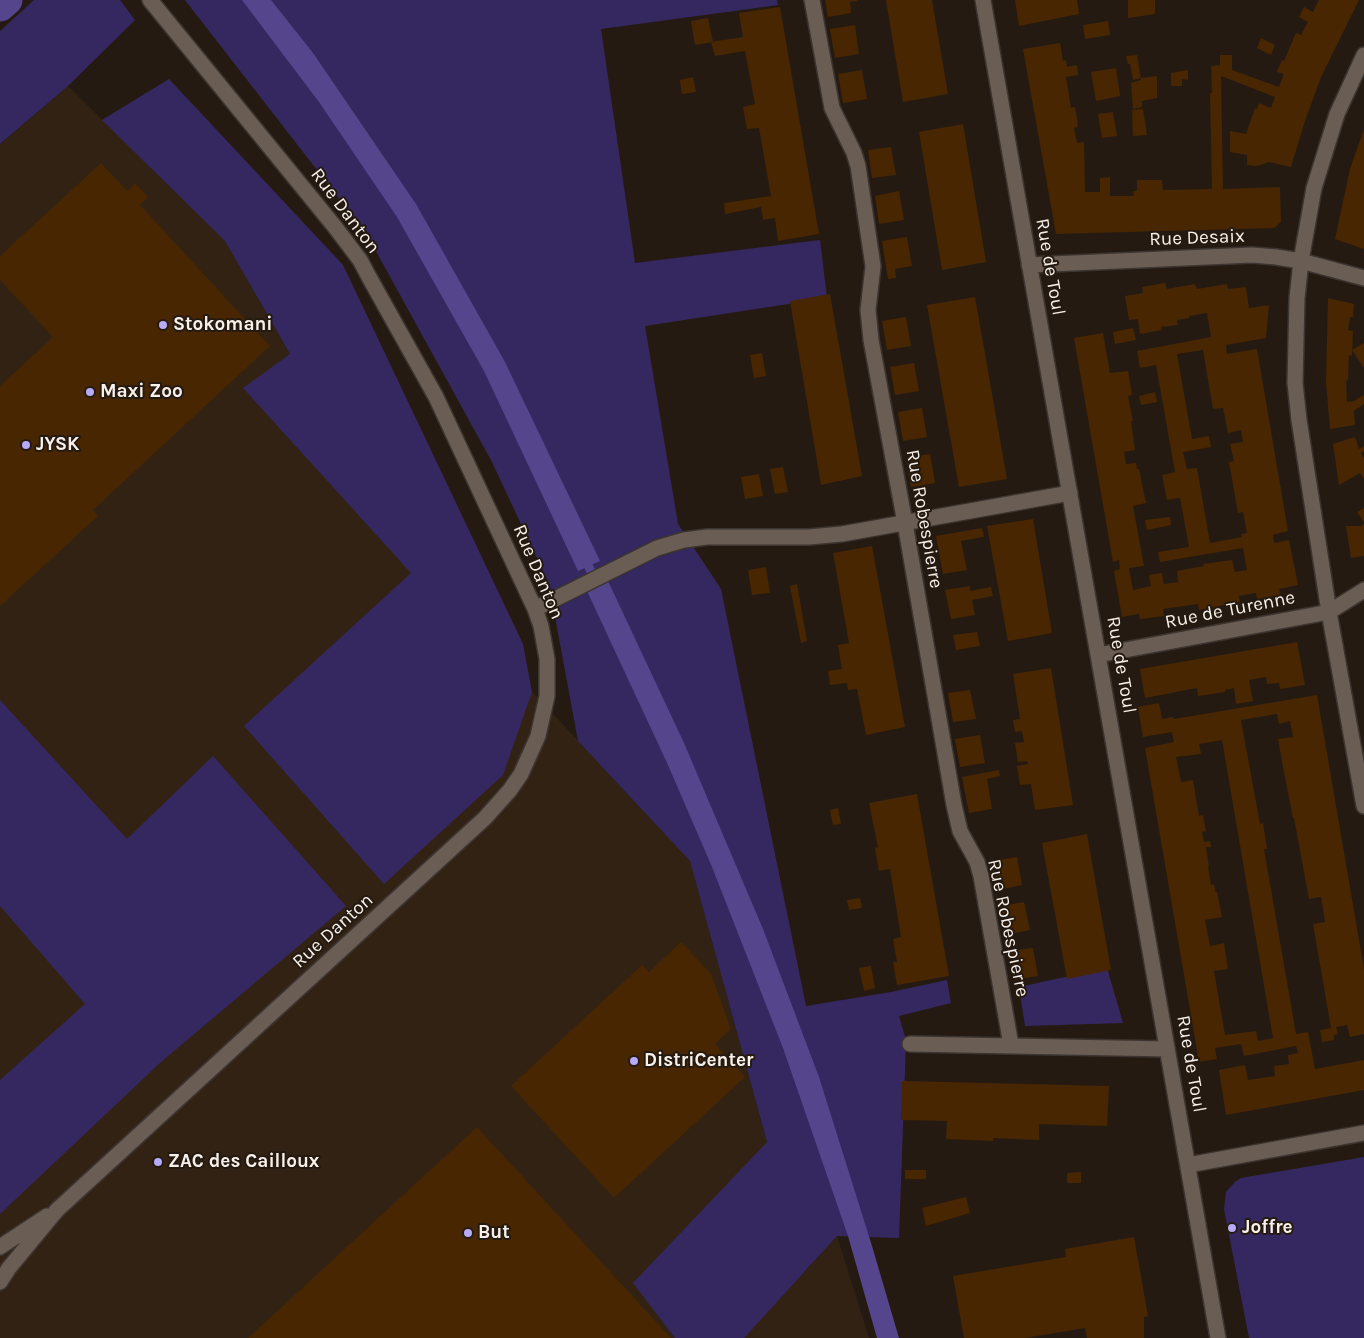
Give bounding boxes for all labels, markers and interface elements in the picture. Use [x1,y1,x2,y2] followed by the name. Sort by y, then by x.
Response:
[306,164,384,258] street label: Rue Danton
[1030,217,1070,317] street label: Rue de Toul
[1149,225,1245,251] street label: Rue Desaix
[173,314,273,336] place label: Stokomani
[157,319,169,331] marker: Stokomani
[100,381,183,403] place label: Maxi Zoo
[84,386,96,398] marker: Maxi Zoo
[36,434,80,456] place label: JYSK
[20,439,32,451] marker: JYSK
[901,448,947,590] street label: Rue Robespierre
[508,521,568,623] street label: Rue Danton
[1163,586,1297,634] street label: Rue de Turenne
[1101,615,1141,715] street label: Rue de Toul
[982,857,1034,999] street label: Rue Robespierre
[288,889,378,973] street label: Rue Danton
[1171,1014,1211,1114] street label: Rue de Toul
[644,1050,753,1072] place label: DistriCenter
[628,1055,640,1067] marker: DistriCenter
[168,1151,319,1173] place label: ZAC des Cailloux
[152,1156,164,1168] marker: ZAC des Cailloux
[1242,1217,1293,1239] place label: Joffre
[478,1222,510,1244] place label: But
[1226,1222,1238,1234] marker: Joffre
[462,1227,474,1239] marker: But

